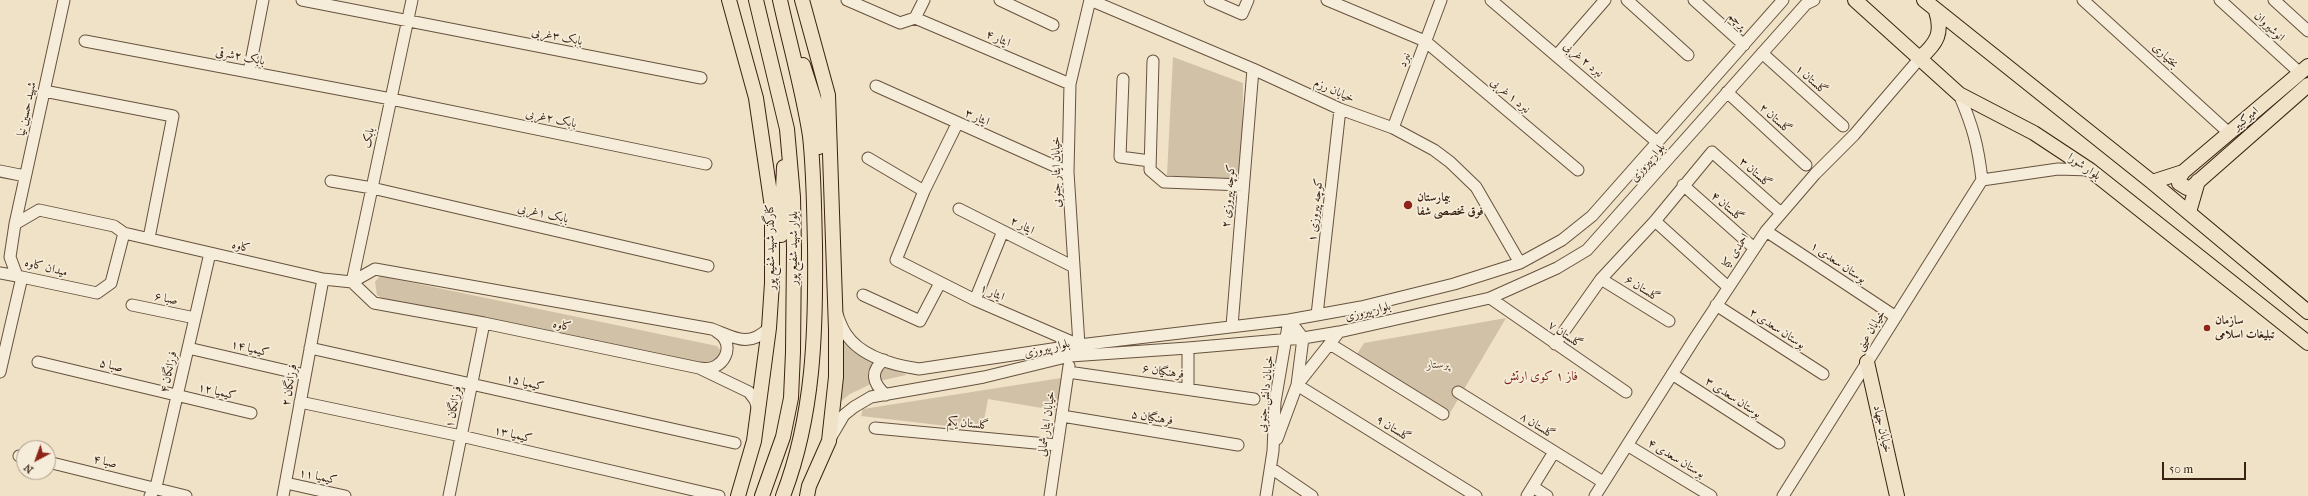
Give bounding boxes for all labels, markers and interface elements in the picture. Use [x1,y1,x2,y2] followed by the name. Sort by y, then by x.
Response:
[1725,9,1749,33] street label: پرچم
[2251,9,2287,45] street label: انوشیروان
[530,25,584,49] street label: بابک ۳غربی
[984,27,1012,51] street label: ایثار ۴
[1560,39,1606,81] street label: نبرد ۲ غربی
[2149,40,2181,72] street label: بختیاری
[214,45,266,69] street label: بابک ۲شرقی
[1396,51,1414,69] street label: نبرد
[1792,62,1830,98] street label: گلستان ۱
[1487,75,1533,117] street label: نبرد ۱ غربی
[1311,76,1357,106] street label: خیابان رزم
[14,80,40,138] street label: شهید حسین نیا
[1756,101,1794,137] street label: گلستان ۲
[2230,104,2262,134] street label: امیرکبیر
[963,106,991,130] street label: ایثار ۳
[524,107,578,131] street label: بابک ۲غربی
[360,126,378,150] street label: بابک
[1049,136,1065,208] street label: خیابان ایثار جنوبی
[1627,141,1669,185] street label: بلوار پیروزی
[2065,150,2103,184] street label: بلوار شورا
[1736,155,1774,191] street label: گلستان ۳
[1219,164,1239,228] street label: کوچه پیروزی ۲
[1306,178,1326,242] street label: کوچه پیروزی ۱
[1708,189,1746,225] street label: گلستان ۴
[1417,191,1483,219] place label: بیمارستان فوق تخصصی شفا
[1402,199,1414,211] marker: بیمارستان فوق تخصصی شفا
[516,201,570,227] street label: بابک ۱غربی
[763,204,779,290] street label: کنارگذر شهید شفیع پور
[787,211,801,285] street label: بلوار شهید شفیع پور
[1007,214,1037,238] street label: ایثار ۲
[1719,231,1753,271] street label: احمدی کیا
[230,238,252,256] street label: کاوه
[1807,239,1869,287] street label: بوستان سعدی ۱
[23,256,69,280] street label: میدان کاوه
[1622,273,1662,305] street label: گلستان ۶
[978,281,1006,305] street label: ایثار ۱
[153,289,179,309] street label: صبا ۶
[1344,299,1392,325] street label: بلوار پیروزی
[1746,306,1808,352] street label: بوستان سعدی ۲
[1853,308,1889,354] street label: خیابان عینی
[2215,314,2275,342] place label: سازمان تبلیغات اسلامی
[551,317,573,335] street label: کاوه
[1545,318,1585,352] street label: گلستان ۷
[2202,323,2212,333] marker: سازمان تبلیغات اسلامی
[1023,337,1071,361] street label: بلوار پیروزی
[230,338,270,360] street label: کیمیا ۱۴
[157,350,181,394] street label: فرزانگان ۴
[1255,355,1277,433] street label: خیابان دانش جنوبی
[98,356,124,376] street label: صبا ۵
[1427,358,1449,372] park label: پرستار
[1141,362,1185,382] street label: فرهنگیان ۶
[279,363,301,407] street label: فرزانگان ۲
[1504,369,1578,385] district label: فاز ۱ کوی ارتش
[505,372,545,394] street label: کیمیا ۱۵
[1702,375,1764,421] street label: بوستان سعدی ۳
[197,381,237,403] street label: کیمیا ۱۲
[443,385,465,429] street label: فرزانگان ۱
[1035,390,1059,458] street label: خیابان ایثار شمالی
[1870,404,1894,454] street label: خیابان جهاد
[1130,408,1174,428] street label: فرهنگیان ۵
[1517,410,1557,442] street label: گلستان ۸
[1373,413,1413,445] street label: گلستان ۹
[946,415,990,433] street label: گلستان یکم
[493,424,533,446] street label: کیمیا ۱۳
[1645,436,1707,482] street label: بوستان سعدی ۴
[16,440,56,480] north arrow
[92,452,118,472] street label: صبا ۴
[2164,454,2248,480] scale bar
[21,461,36,476] text: N
[2169,462,2193,476] text: 50 m
[298,466,338,488] street label: کیمیا ۱۱

